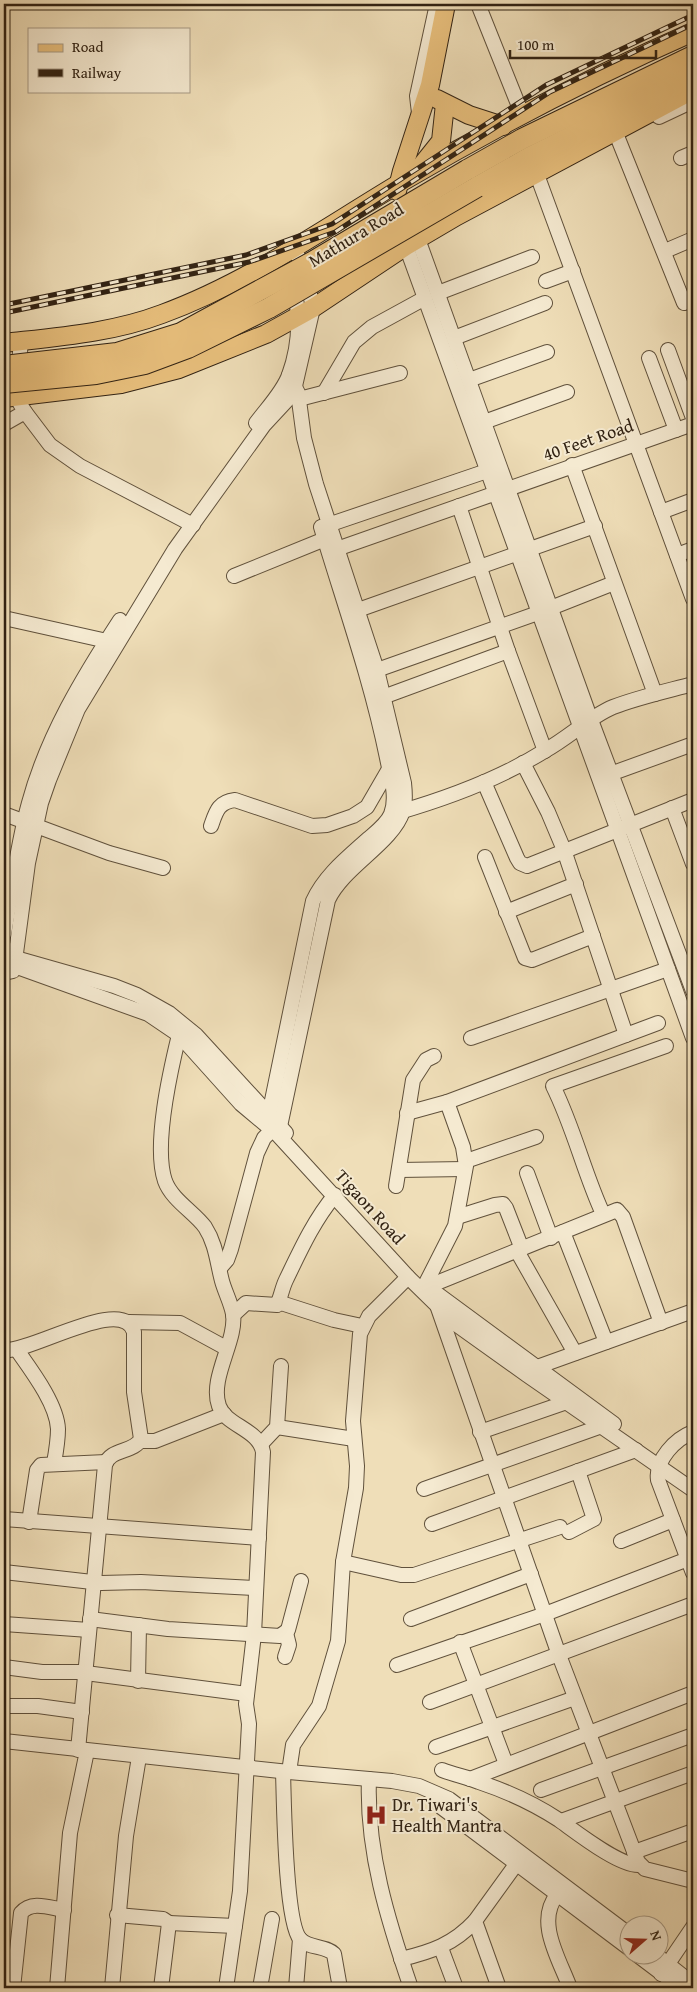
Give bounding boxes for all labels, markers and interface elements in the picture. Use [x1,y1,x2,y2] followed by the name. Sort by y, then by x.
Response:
[28,28,190,92] legend
[510,28,656,60] scale bar
[517,34,555,55] text: 100 m
[72,36,103,57] text: Road
[72,62,122,83] text: Railway
[303,195,409,274] street label: Mathura Road
[539,411,637,468] street label: 40 Feet Road
[329,1163,412,1251] street label: Tigaon Road
[392,1791,502,1839] place label: Dr. Tiwari's Health Mantra
[363,1802,389,1828] hospital icon: Dr. Tiwari's Health Mantra
[620,1914,670,1964] north arrow
[645,1928,667,1944] text: N

